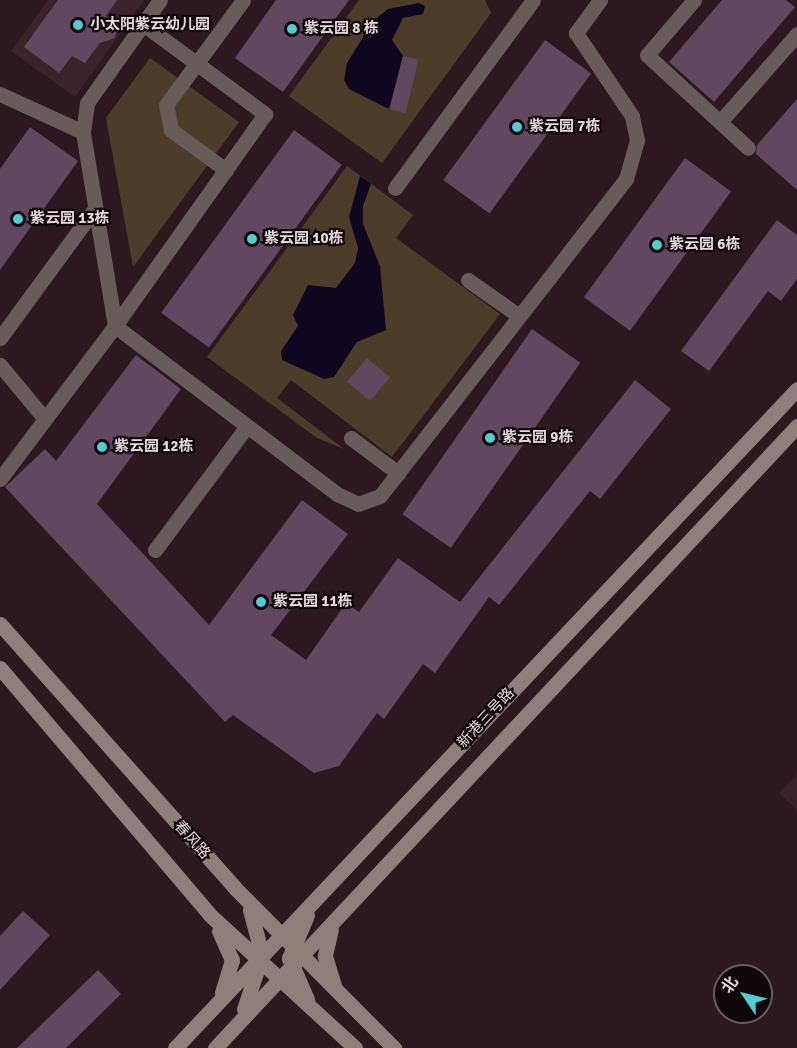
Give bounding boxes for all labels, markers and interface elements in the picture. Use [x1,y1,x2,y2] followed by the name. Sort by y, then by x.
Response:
[90,16,210,34] place label: 小太阳紫云幼儿园
[71,18,85,32] marker: 小太阳紫云幼儿园
[304,20,379,38] place label: 紫云园 8 栋
[285,22,299,36] marker: 紫云园 8 栋
[529,118,600,136] place label: 紫云园 7栋
[510,120,524,134] marker: 紫云园 7栋
[30,210,109,228] place label: 紫云园 13栋
[11,212,25,226] marker: 紫云园 13栋
[264,230,343,248] place label: 紫云园 10栋
[245,232,259,246] marker: 紫云园 10栋
[669,236,740,254] place label: 紫云园 6栋
[650,238,664,252] marker: 紫云园 6栋
[502,429,573,447] place label: 紫云园 9栋
[483,431,497,445] marker: 紫云园 9栋
[114,438,193,456] place label: 紫云园 12栋
[95,440,109,454] marker: 紫云园 12栋
[273,593,352,611] place label: 紫云园 11栋
[254,595,268,609] marker: 紫云园 11栋
[454,684,518,752] street label: 新港三号路
[170,817,214,863] street label: 春风路
[713,964,773,1024] north arrow
[717,973,743,997] text: 北

